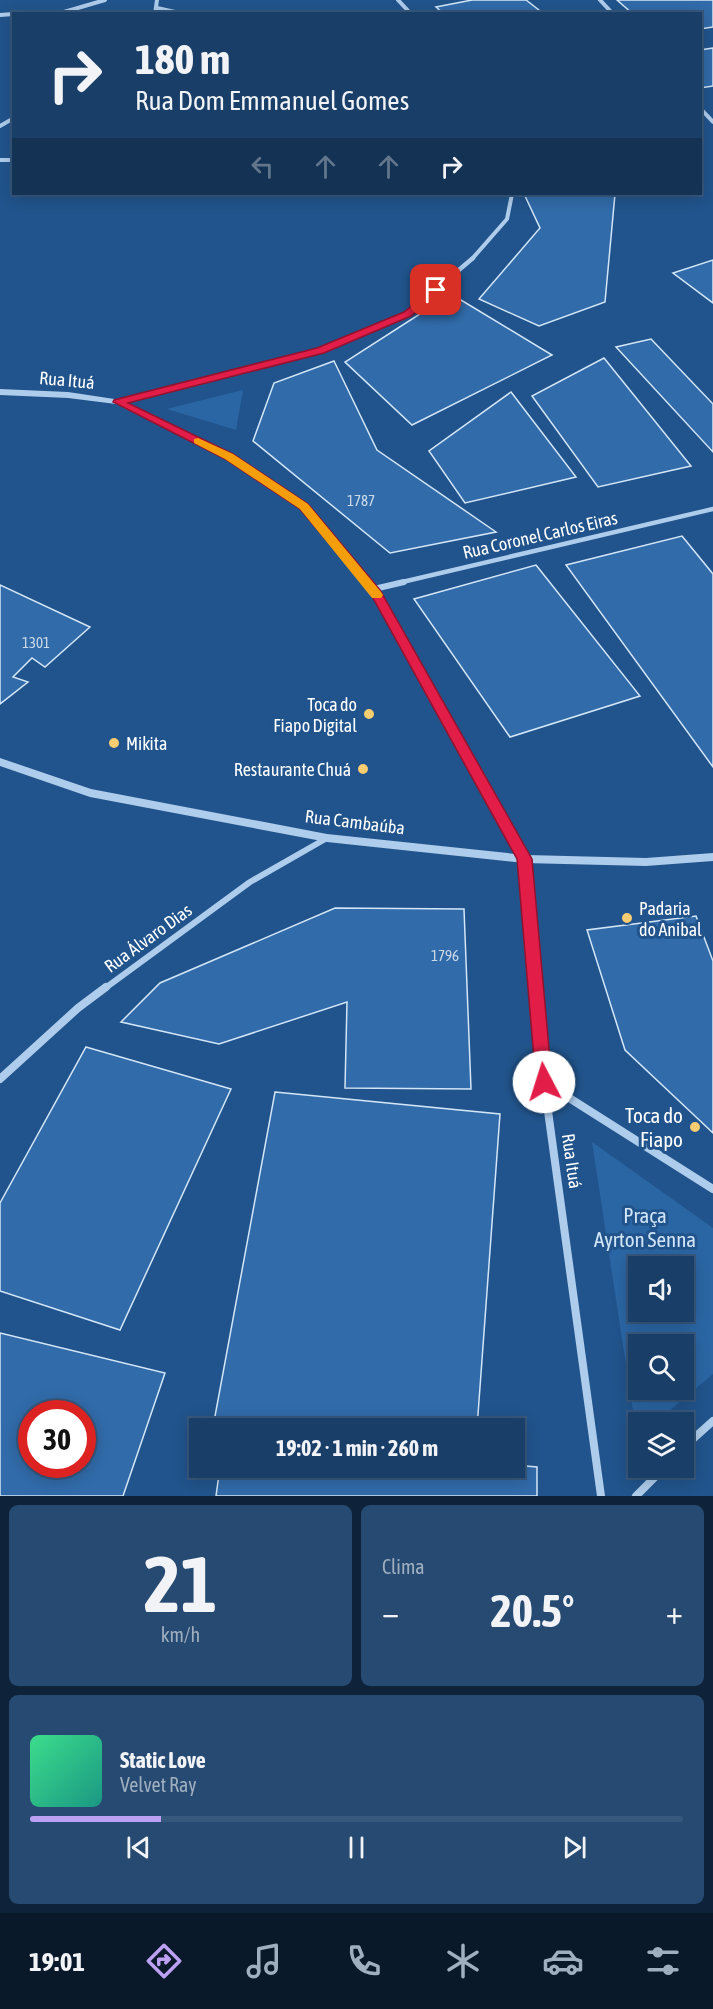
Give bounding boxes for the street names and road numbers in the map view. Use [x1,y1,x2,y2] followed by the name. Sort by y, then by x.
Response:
[39,367,95,393] street label: Rua Ituá
[461,507,619,563] street label: Rua Coronel Carlos Eiras
[304,805,406,839] street label: Rua Cambaúba
[100,899,196,977] street label: Rua Álvaro Dias
[558,1132,586,1190] street label: Rua Ituá

